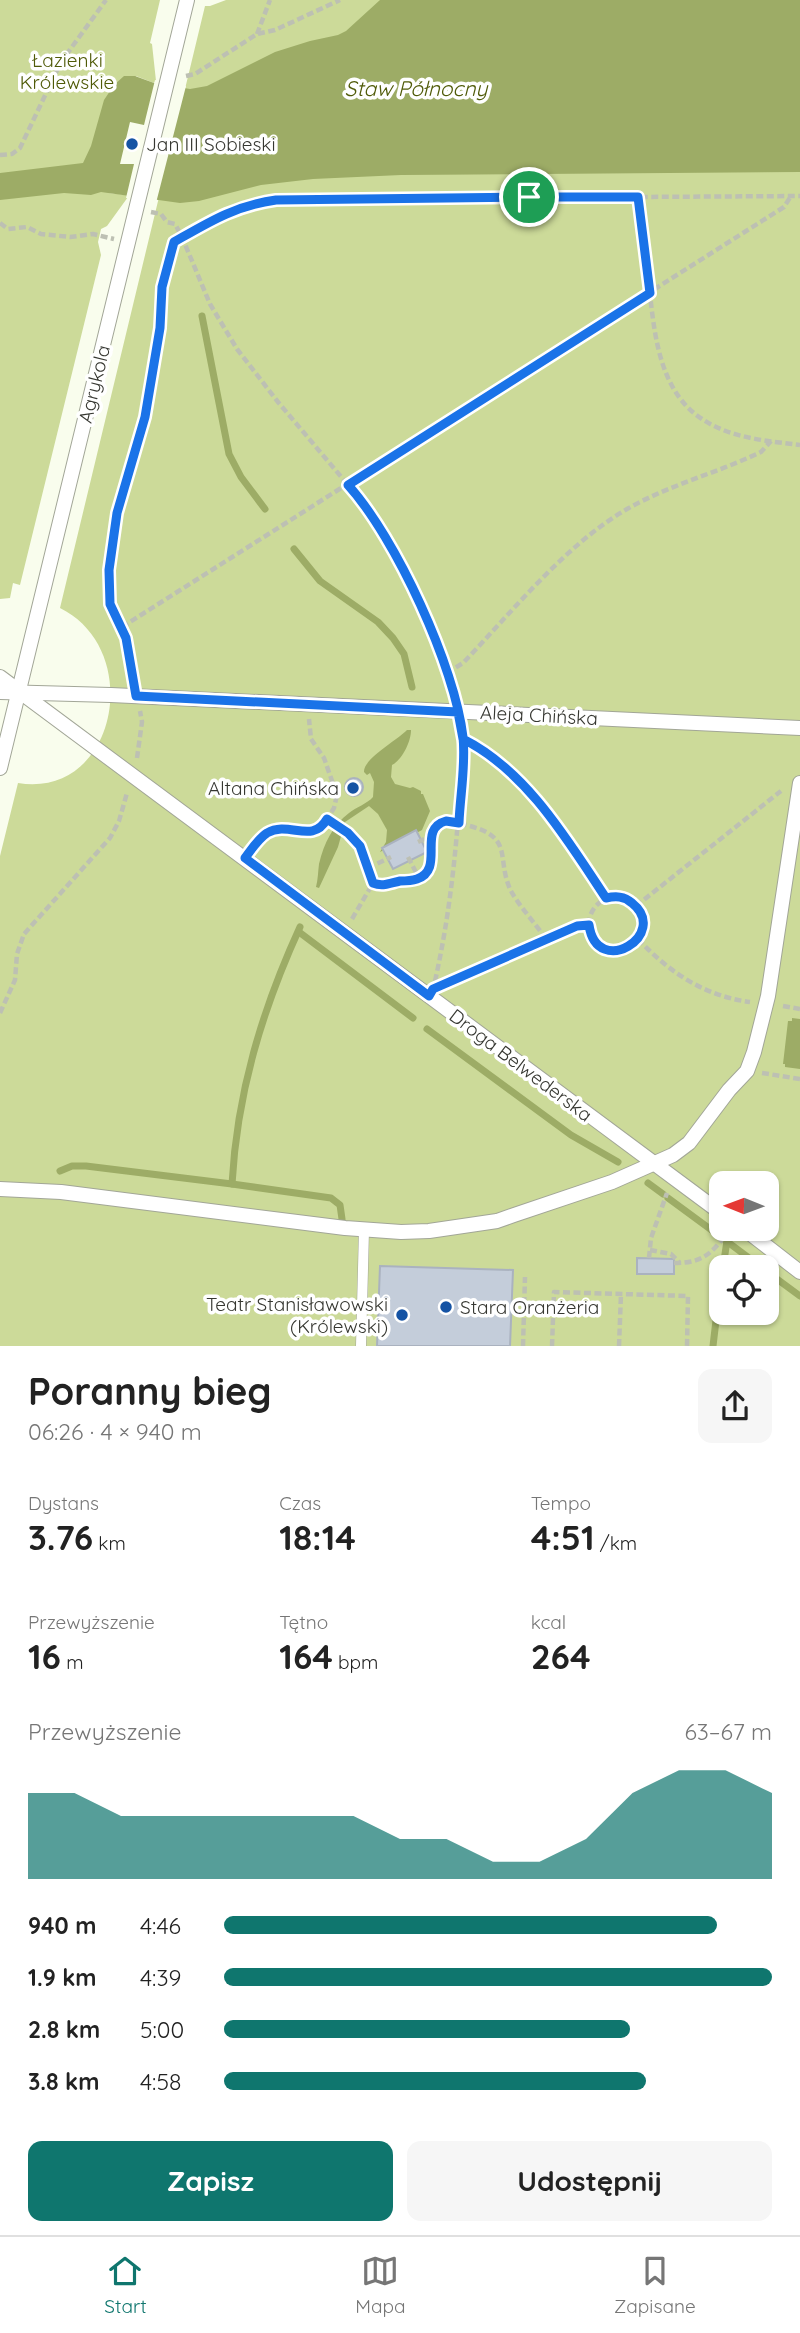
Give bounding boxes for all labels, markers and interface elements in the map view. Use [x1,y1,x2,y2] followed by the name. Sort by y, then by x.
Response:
[20,48,114,94] park label: Łazienki Królewskie
[345,75,488,101] water label: Staw Północny
[146,132,276,156] place label: Jan III Sobieski
[124,136,140,152] marker: Jan III Sobieski
[499,167,559,227] pin
[510,178,548,216] icon: arrive
[73,343,115,425] street label: Agrykola
[480,700,598,730] street label: Aleja Chińska
[208,776,339,800] place label: Altana Chińska
[345,780,361,796] marker: Altana Chińska
[445,1003,597,1127] street label: Droga Belwederska
[709,1171,779,1241] north arrow
[709,1171,779,1325] map controls
[709,1255,779,1325] button: locate
[206,1292,388,1338] place label: Teatr Stanisławowski (Królewski)
[460,1295,599,1319] place label: Stara Oranżeria
[438,1299,454,1315] marker: Stara Oranżeria
[394,1307,410,1323] marker: Teatr Stanisławowski (Królewski)
[28,1367,272,1415] text: Poranny bieg
[698,1369,772,1443] button: share
[28,1417,202,1446] text: 06:26 · 4 × 940 m
[28,1491,99,1515] text: Dystans
[279,1491,321,1515] text: Czas
[531,1491,591,1515] text: Tempo
[28,1515,93,1559] text: 3.76
[279,1515,356,1559] text: 18:14
[531,1515,595,1559] text: 4:51
[93,1531,126,1555] text: km
[595,1531,637,1555] text: /km
[28,1610,155,1634] text: Przewyższenie
[279,1610,328,1634] text: Tętno
[531,1610,566,1634] text: kcal
[28,1634,61,1678] text: 16
[279,1634,333,1678] text: 164
[531,1634,591,1678] text: 264
[61,1650,84,1674] text: m
[333,1650,378,1674] text: bpm
[28,1717,182,1746] text: Przewyższenie
[684,1717,772,1746] text: 63–67 m
[28,1911,96,1940] text: 940 m
[140,1911,181,1940] text: 4:46
[28,1963,96,1992] text: 1.9 km
[140,1963,181,1992] text: 4:39
[28,2015,100,2044] text: 2.8 km
[140,2015,184,2044] text: 5:00
[28,2067,99,2096] text: 3.8 km
[140,2067,181,2096] text: 4:58
[28,2141,393,2221] button: Zapisz
[407,2141,772,2221] button: Udostępnij
[104,2252,147,2318] tab: Start
[355,2252,406,2318] tab: Mapa
[614,2252,696,2318] tab: Zapisane

